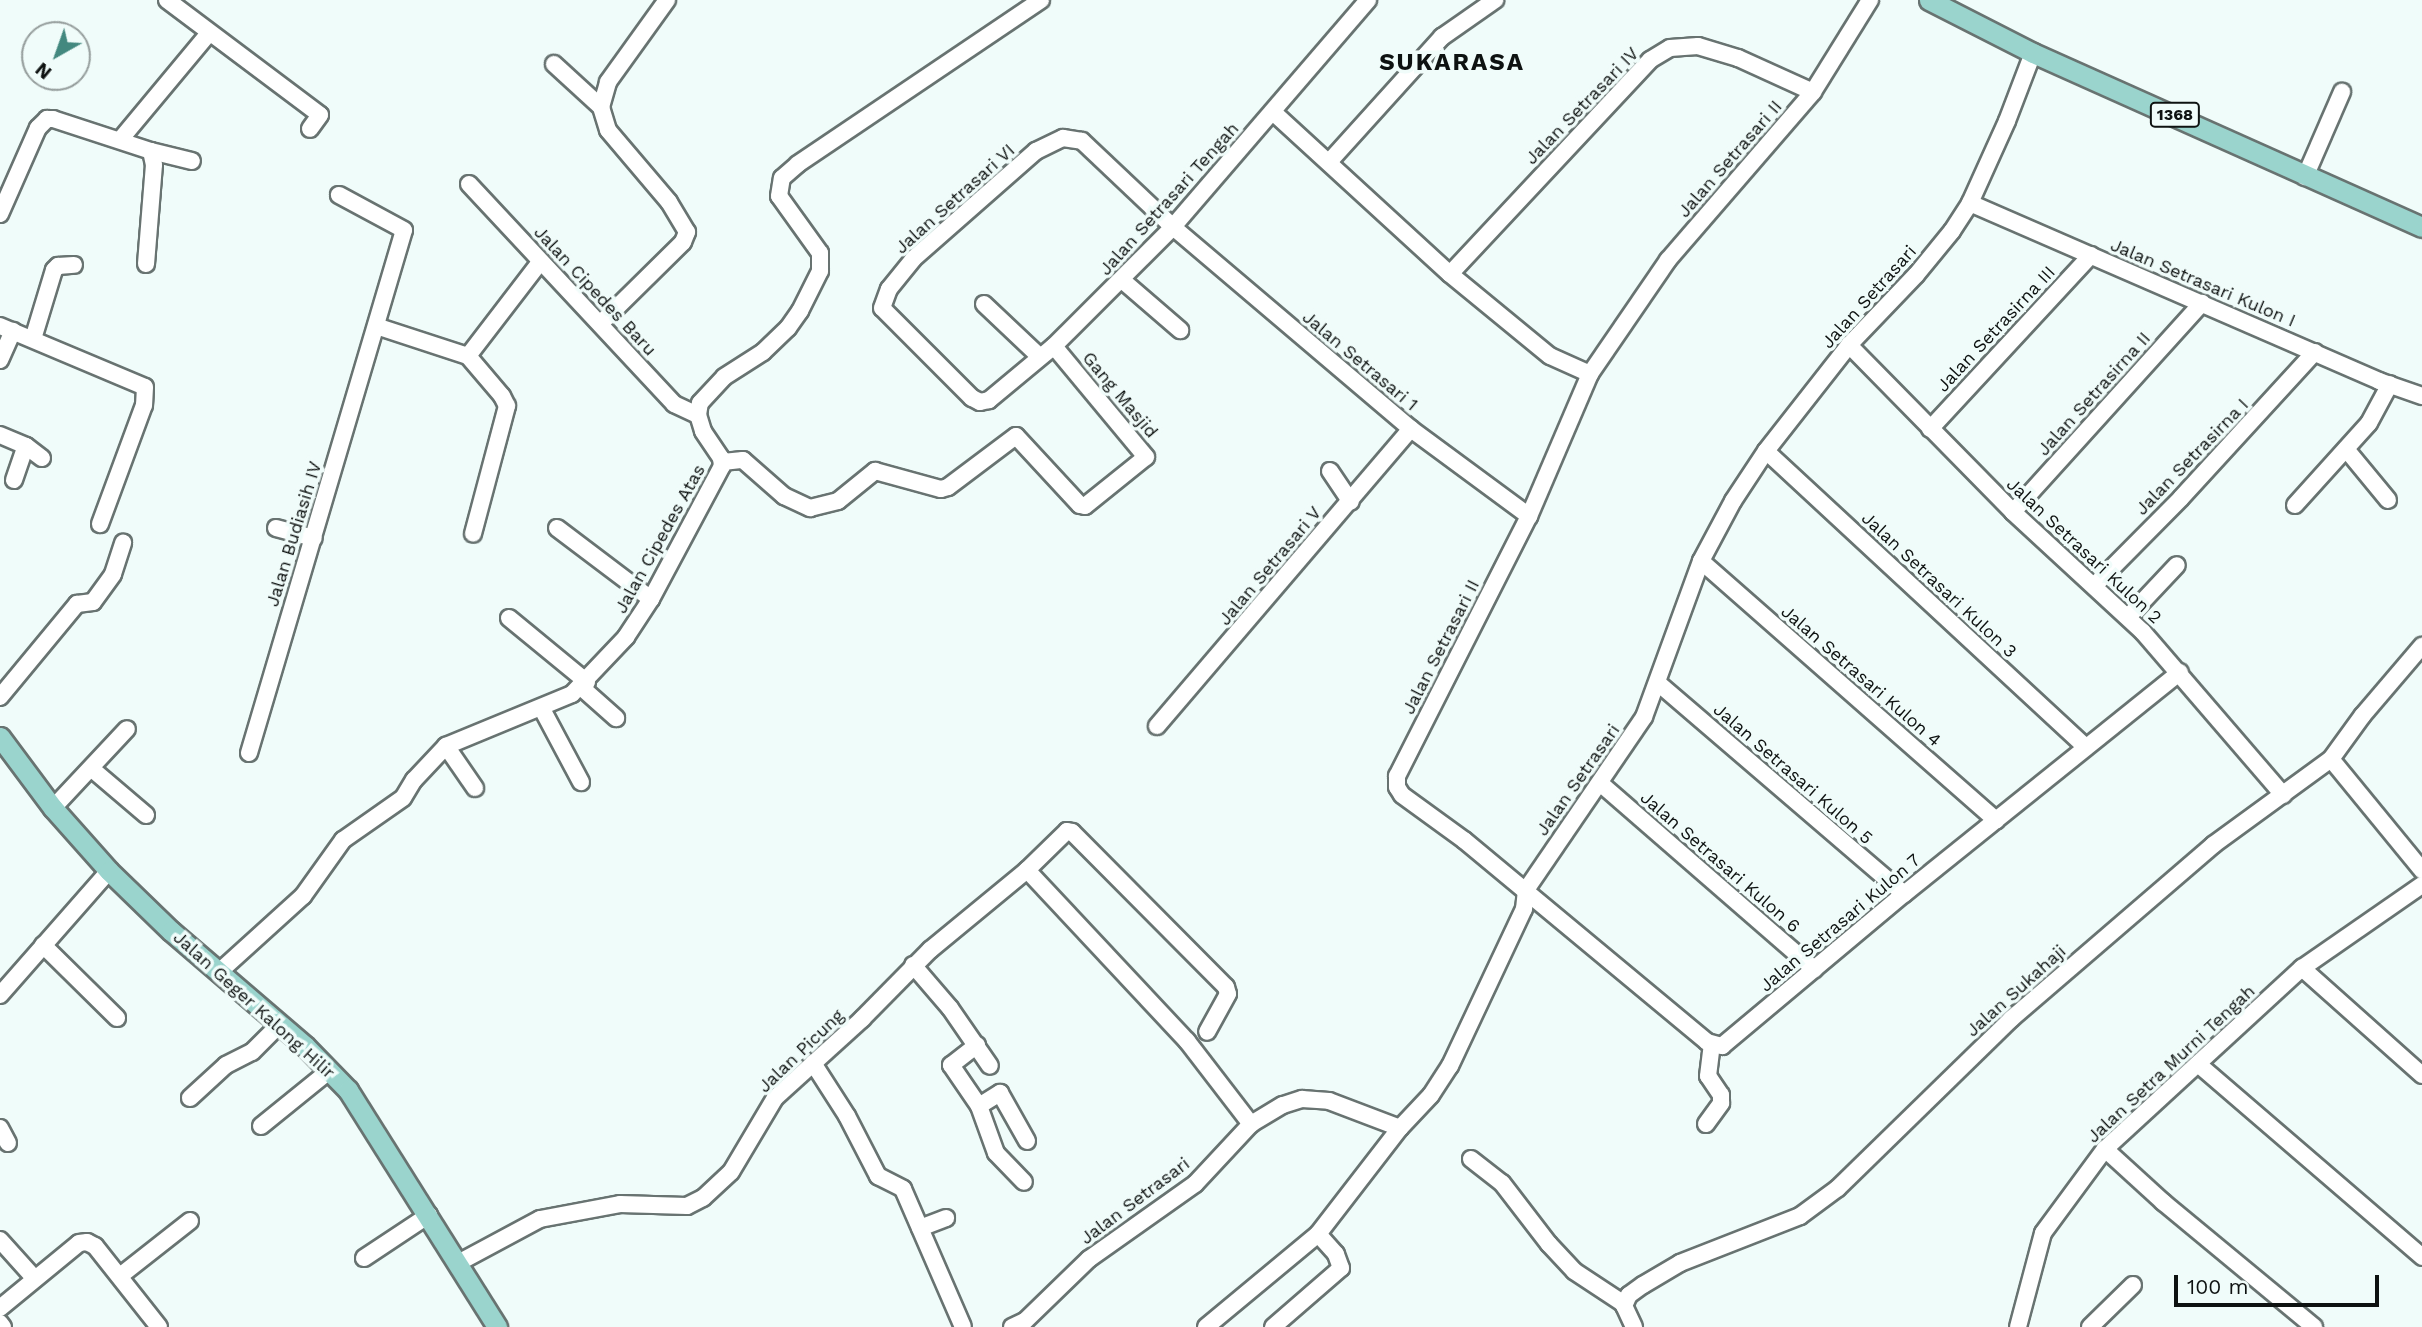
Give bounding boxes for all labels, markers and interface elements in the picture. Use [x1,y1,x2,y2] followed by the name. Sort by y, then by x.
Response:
[21,21,91,91] north arrow
[1521,43,1643,169] street label: Jalan Setrasari IV
[1380,49,1524,77] district label: SUKARASA
[31,58,56,84] text: N
[1673,96,1787,222] street label: Jalan Setrasari II
[2149,102,2201,127] road number: 1368
[1094,118,1244,280] street label: Jalan Setrasari Tengah
[890,139,1020,259] street label: Jalan Setrasari VI
[529,222,661,360] street label: Jalan Cipedes Baru
[2107,234,2299,332] street label: Jalan Setrasari Kulon I
[1817,241,1921,353] street label: Jalan Setrasari
[1932,261,2060,397] street label: Jalan Setrasirna III
[1298,306,1422,416] street label: Jalan Setrasari 1
[2033,328,2155,460] street label: Jalan Setrasirna II
[1078,348,1162,442] street label: Gang Masjid
[2131,394,2253,520] street label: Jalan Setrasirna I
[262,459,326,609] street label: Jalan Budiasih IV
[610,460,710,618] street label: Jalan Cipedes Atas
[2002,474,2166,628] street label: Jalan Setrasari Kulon 2
[1214,502,1326,630] street label: Jalan Setrasari V
[1857,508,2021,662] street label: Jalan Setrasari Kulon 3
[1398,576,1484,718] street label: Jalan Setrasari II
[1777,601,1945,751] street label: Jalan Setrasari Kulon 4
[1709,699,1877,849] street label: Jalan Setrasari Kulon 5
[1531,720,1625,840] street label: Jalan Setrasari
[1636,787,1804,937] street label: Jalan Setrasari Kulon 6
[1755,849,1925,997] street label: Jalan Setrasari Kulon 7
[169,927,339,1083] street label: Jalan Geger Kalong Hilir
[1962,941,2070,1041] street label: Jalan Sukahaji
[2082,980,2260,1148] street label: Jalan Setra Murni Tengah
[754,1005,848,1097] street label: Jalan Picung
[1076,1153,1194,1249] street label: Jalan Setrasari
[2177,1260,2382,1304] scale bar
[2187,1274,2249,1299] text: 100 m

